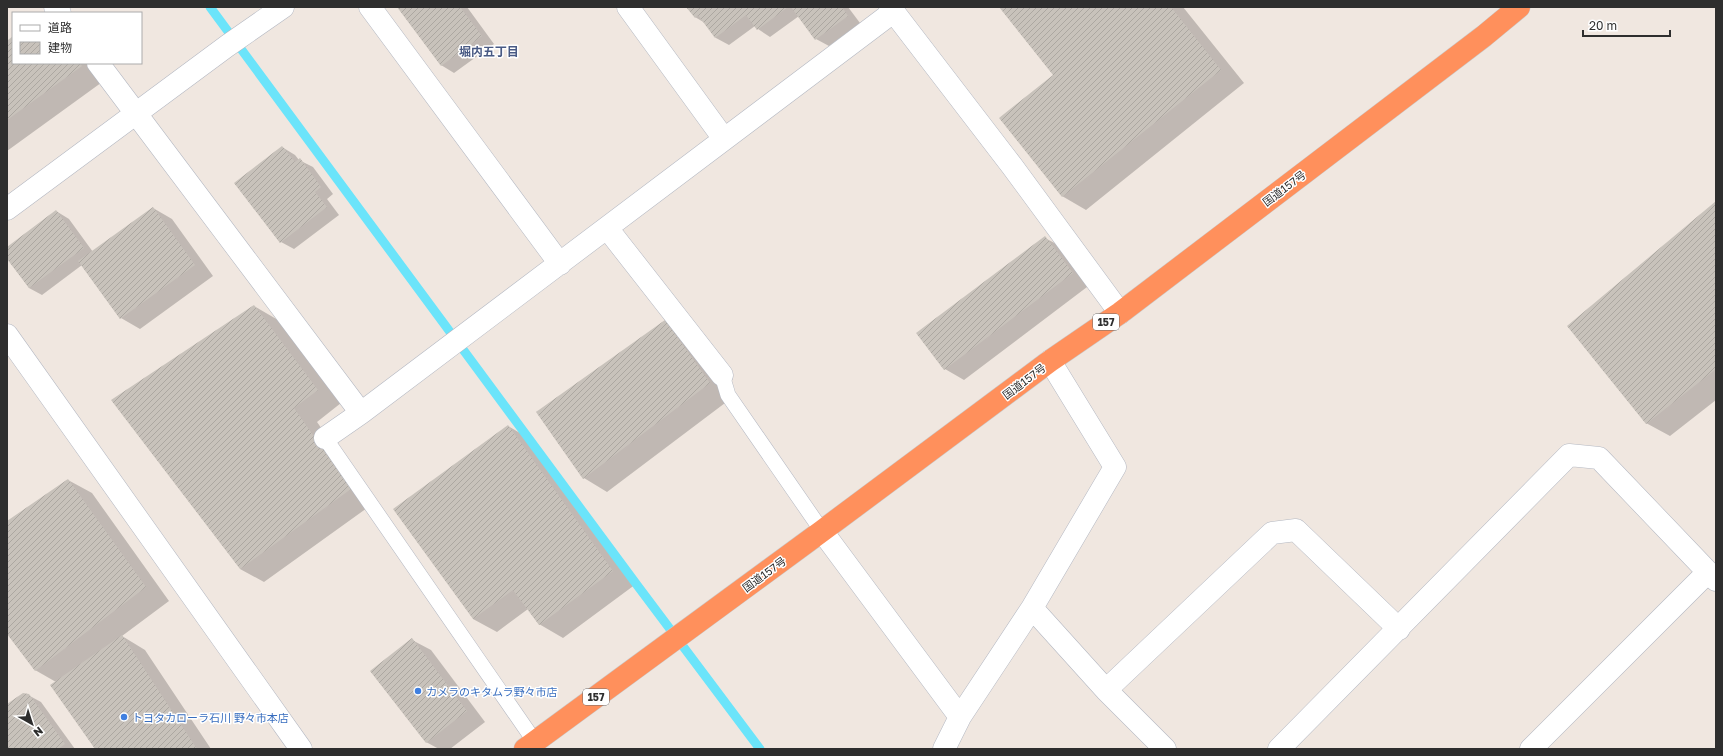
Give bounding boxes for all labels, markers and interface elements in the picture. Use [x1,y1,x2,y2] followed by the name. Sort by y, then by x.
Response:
[12,12,142,64] legend
[1583,12,1670,38] scale bar
[1589,18,1617,33] text: 20 m
[48,20,72,35] text: 道路
[48,40,72,55] text: 建物
[459,44,519,59] district label: 堀内五丁目
[1260,168,1308,208] street label: 国道157号
[1093,314,1119,330] road number: 157
[1000,361,1048,401] street label: 国道157号
[740,554,788,594] street label: 国道157号
[426,685,557,698] place label: カメラのキタムラ野々市店
[413,686,423,696] marker: カメラのキタムラ野々市店
[583,689,609,705] road number: 157
[12,704,52,744] north arrow
[132,711,289,724] place label: トヨタカローラ石川 野々市本店
[119,712,129,722] marker: トヨタカローラ石川 野々市本店
[31,724,46,740] text: N

